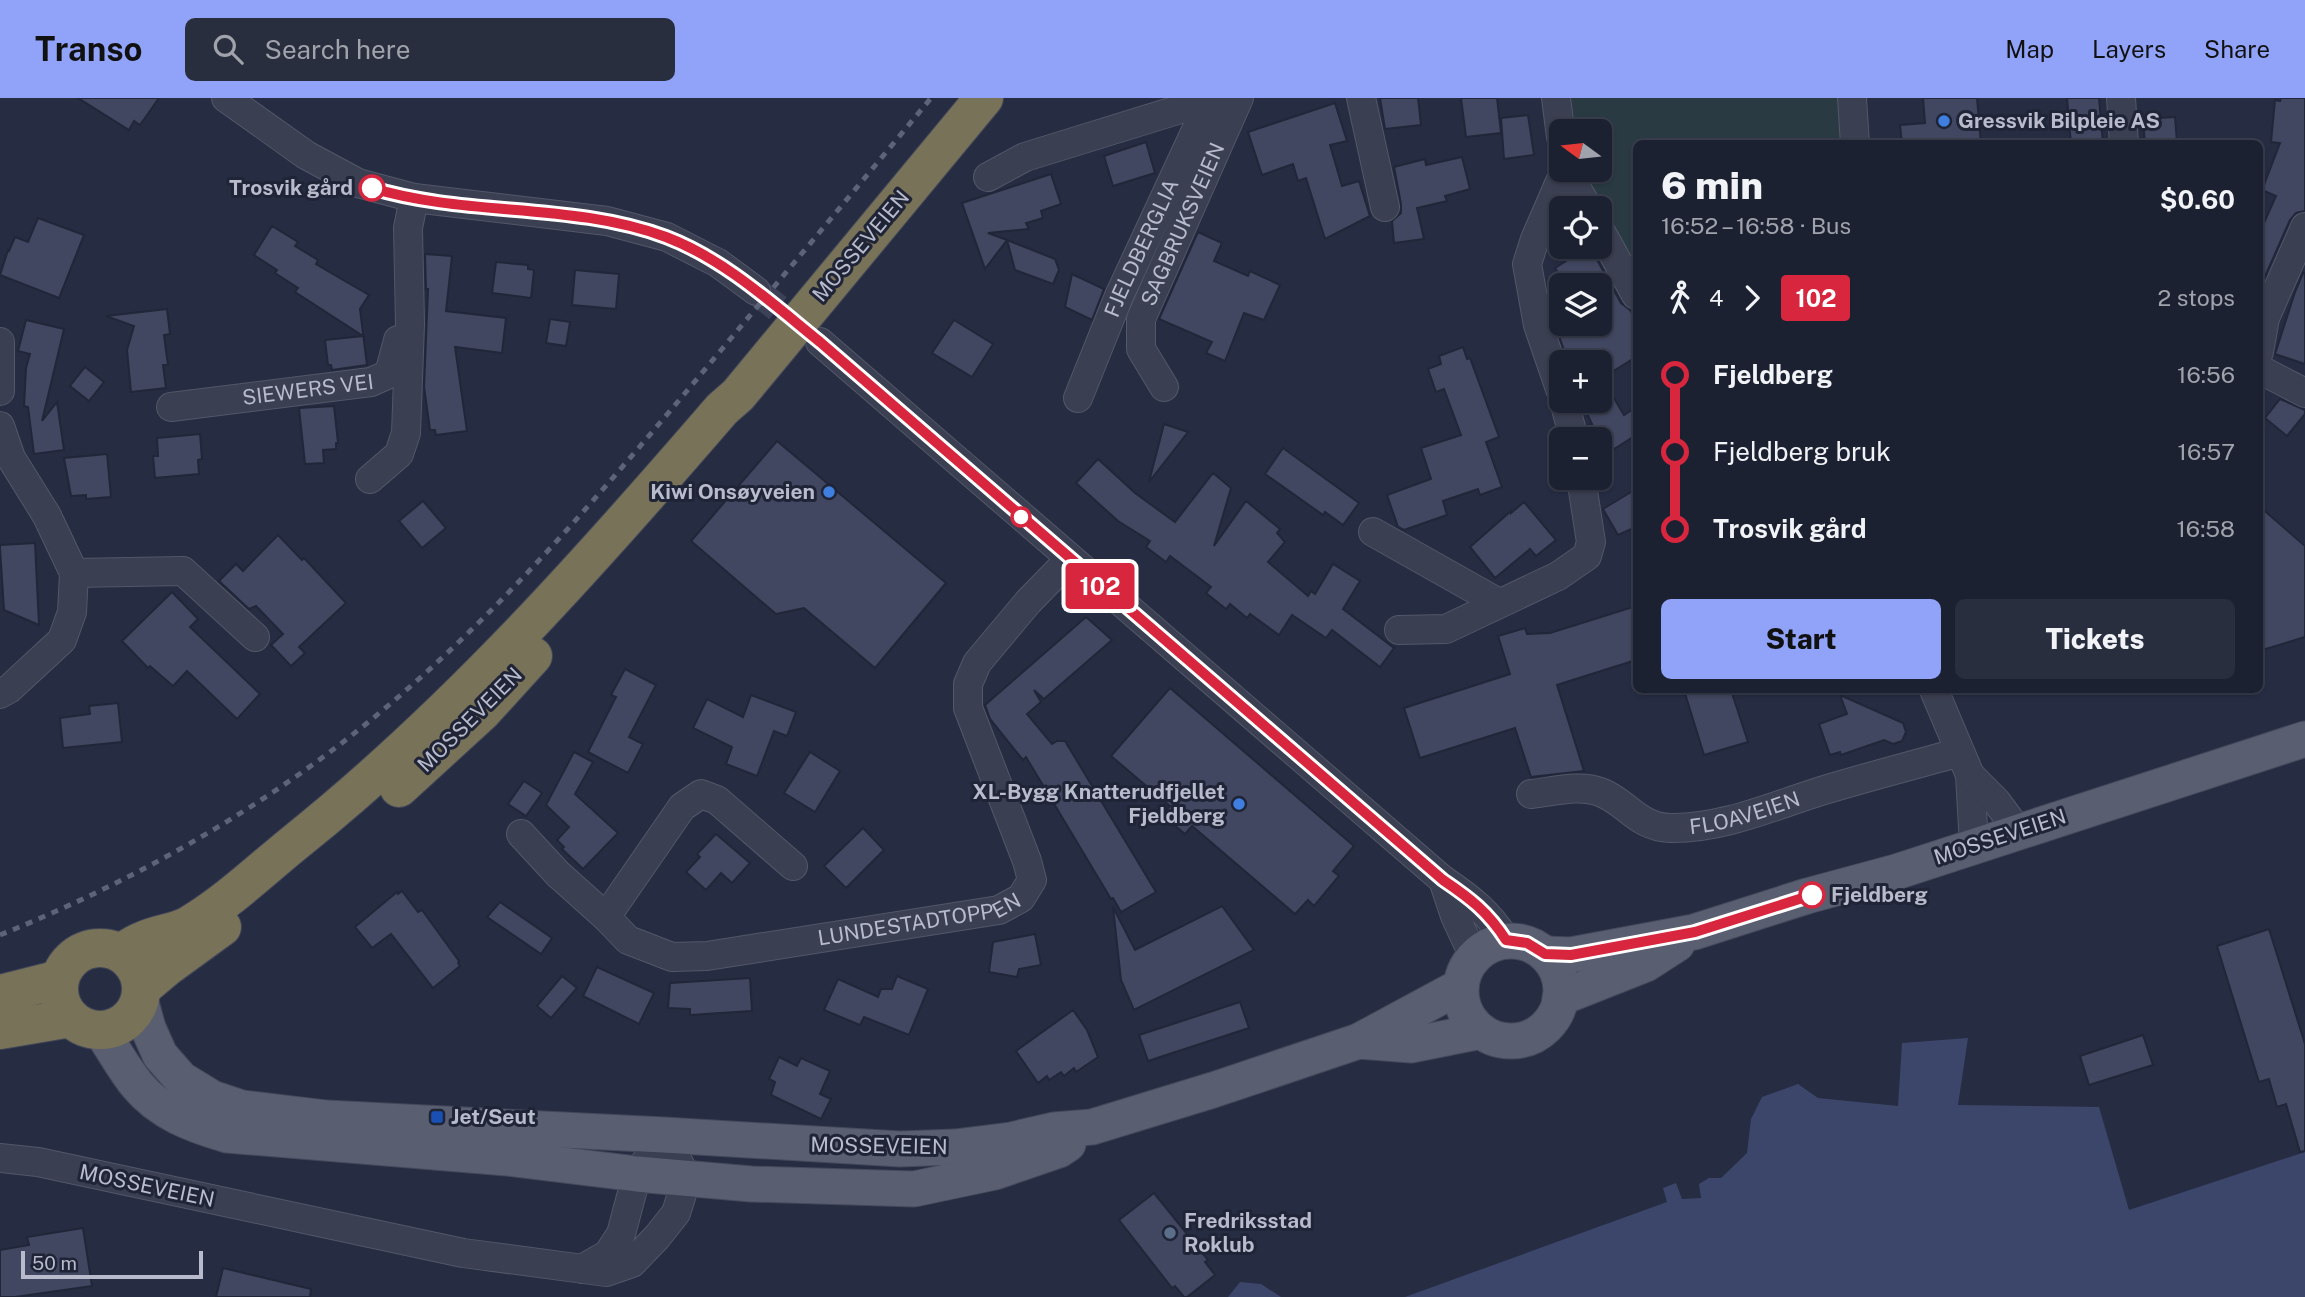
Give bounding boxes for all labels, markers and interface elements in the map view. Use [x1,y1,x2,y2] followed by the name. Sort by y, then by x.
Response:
[185,18,675,81] search box
[35,30,143,68] text: Transo
[209,30,247,68] icon: search
[265,34,411,65] text: Search here
[2005,35,2054,63] text: Map
[2092,35,2166,63] text: Layers
[2204,35,2270,63] text: Share
[1958,108,2160,133] place label: Gressvik Bilpleie AS
[1936,113,1952,129] marker: Gressvik Bilpleie AS
[1549,119,1612,182] north arrow
[1549,119,1612,490] map controls
[1135,139,1230,309] street label: SAGBRUKSVEIEN
[1661,163,1763,208] text: 6 min
[229,175,353,200] place label: Trosvik gård
[359,175,385,201] marker: Trosvik gård
[1099,175,1184,321] street label: FJELDBERGLIA
[2160,184,2235,215] text: $0.60
[807,185,914,306] street label: MOSSEVEIEN
[1549,196,1612,259] button: locate
[1661,212,1851,239] text: 16:52 – 16:58 · Bus
[1549,273,1612,336] button: layers
[1661,279,1699,317] icon: walk
[1733,279,1771,317] icon: forward
[1709,284,1723,311] text: 4
[1795,284,1836,312] text: 102
[2157,284,2235,311] text: 2 stops
[1549,350,1612,413] button: +
[1713,359,1833,390] text: Fjeldberg
[2177,361,2235,388] text: 16:56
[241,369,375,410] street label: SIEWERS VEI
[1549,427,1612,490] button: −
[1713,436,1891,467] text: Fjeldberg bruk
[2178,438,2235,465] text: 16:57
[650,479,815,504] place label: Kiwi Onsøyveien
[821,484,837,500] marker: Kiwi Onsøyveien
[1011,507,1031,527] unlabelled marker
[1713,513,1867,544] text: Trosvik gård
[2177,515,2235,542] text: 16:58
[1060,563,1140,609] line badge: 102
[1080,572,1120,600] text: 102
[1661,599,1941,679] button: Start
[1955,599,2235,679] button: Tickets
[412,662,527,777] street label: MOSSEVEIEN
[973,779,1225,828] place label: XL-Bygg Knatterudfjellet Fjeldberg
[1688,786,1803,839] street label: FLOAVEIEN
[1231,796,1247,812] marker: XL-Bygg Knatterudfjellet Fjeldberg
[1931,803,2069,870] street label: MOSSEVEIEN
[1799,882,1825,908] marker: Fjeldberg
[1831,882,1928,907] place label: Fjeldberg
[816,887,1025,950] street label: LUNDESTADTOPPEN
[451,1104,536,1129] place label: Jet/Seut
[429,1109,445,1125] marker: Jet/Seut
[810,1132,948,1159] street label: MOSSEVEIEN
[77,1159,217,1212] street label: MOSSEVEIEN
[1184,1208,1312,1257] place label: Fredriksstad Roklub
[1162,1225,1178,1241] marker: Fredriksstad Roklub
[21,1248,203,1280] scale bar
[32,1252,77,1274] text: 50 m

